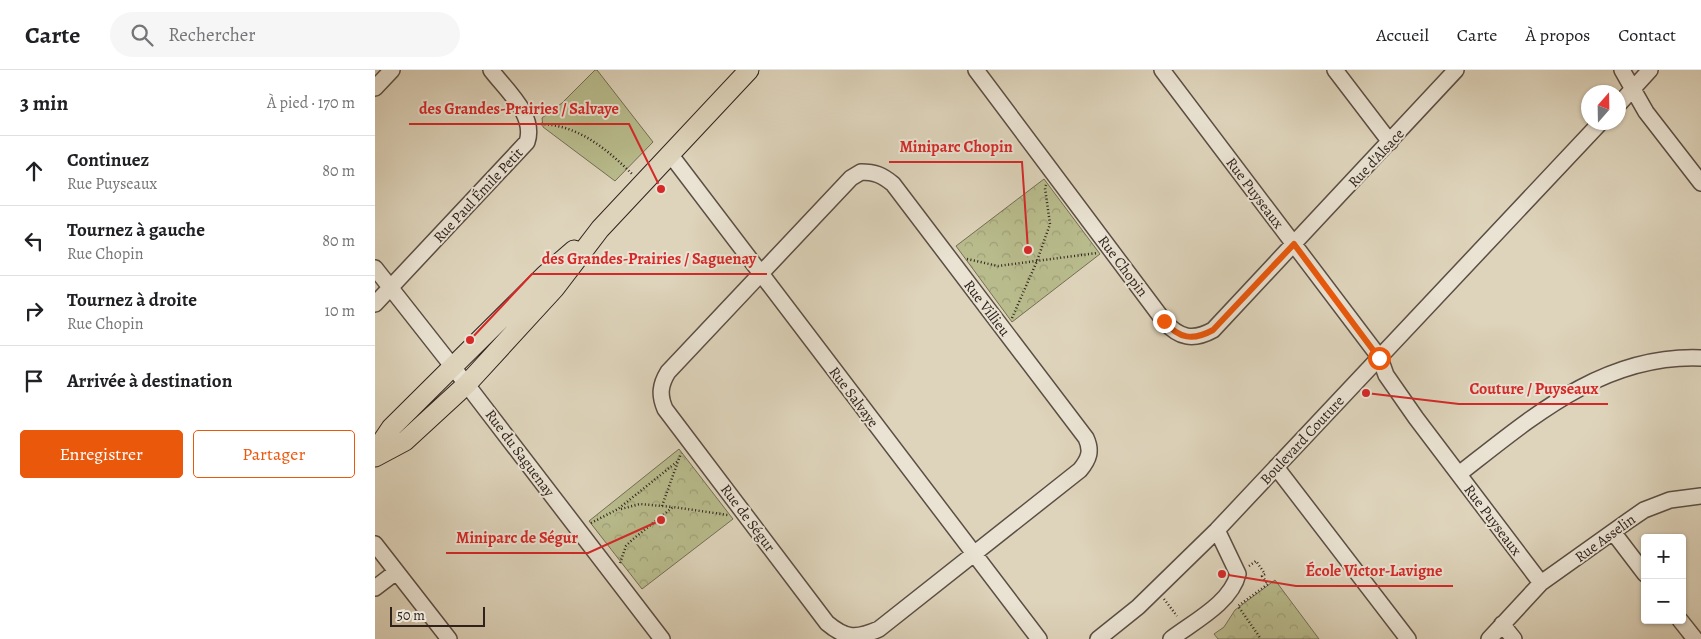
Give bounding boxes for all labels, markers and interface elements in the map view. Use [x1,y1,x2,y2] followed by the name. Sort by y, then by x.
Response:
[110,12,460,57] search box
[25,19,80,51] text: Carte
[128,21,156,49] icon: search
[168,22,256,48] text: Rechercher
[1376,23,1429,47] text: Accueil
[1457,23,1497,47] text: Carte
[1525,23,1590,47] text: À propos
[1618,23,1676,47] text: Contact
[1581,85,1626,130] north arrow
[20,89,68,117] text: 3 min
[267,92,355,114] text: À pied · 170 m
[409,93,629,124] callout: des Grandes-Prairies / Salvaye
[419,98,619,120] text: des Grandes-Prairies / Salvaye
[1344,124,1409,192] street label: Rue d'Alsace
[889,131,1022,162] callout: Miniparc Chopin
[899,136,1013,158] text: Miniparc Chopin
[429,143,527,247] street label: Rue Paul Émile Petit
[67,147,149,173] text: Continuez
[1222,153,1288,233] street label: Rue Puyseaux
[20,157,48,185] icon: ahead
[322,160,355,182] text: 80 m
[67,173,157,195] text: Rue Puyseaux
[67,217,205,243] text: Tournez à gauche
[20,227,48,255] icon: left
[322,230,355,252] text: 80 m
[1093,231,1153,301] street label: Rue Chopin
[67,243,144,265] text: Rue Chopin
[532,243,767,274] callout: des Grandes-Prairies / Saguenay
[542,248,757,270] text: des Grandes-Prairies / Saguenay
[959,276,1015,341] street label: Rue Villieu
[67,287,197,313] text: Tournez à droite
[20,297,48,325] icon: right
[325,300,355,322] text: 10 m
[1153,310,1176,333] route end
[67,313,144,335] text: Rue Chopin
[1368,347,1391,370] route start
[825,363,884,432] street label: Rue Salvaye
[20,367,48,395] icon: arrive
[67,368,232,394] text: Arrivée à destination
[1459,373,1608,404] callout: Couture / Puyseaux
[1470,378,1599,400] text: Couture / Puyseaux
[1256,391,1349,489] street label: Boulevard Couture
[481,405,560,501] street label: Rue du Saguenay
[20,430,183,478] button: Enregistrer
[193,430,355,478] button: Partager
[716,480,780,556] street label: Rue de Ségur
[1460,480,1526,560] street label: Rue Puyseaux
[1571,509,1639,567] street label: Rue Asselin
[446,522,588,553] callout: Miniparc de Ségur
[456,527,578,549] text: Miniparc de Ségur
[1641,534,1686,624] map controls
[1641,534,1686,579] button: +
[1296,555,1453,586] callout: École Victor-Lavigne
[1306,560,1442,582] text: École Victor-Lavigne
[1641,579,1686,624] button: −
[390,604,485,627] scale bar
[397,606,425,625] text: 50 m

